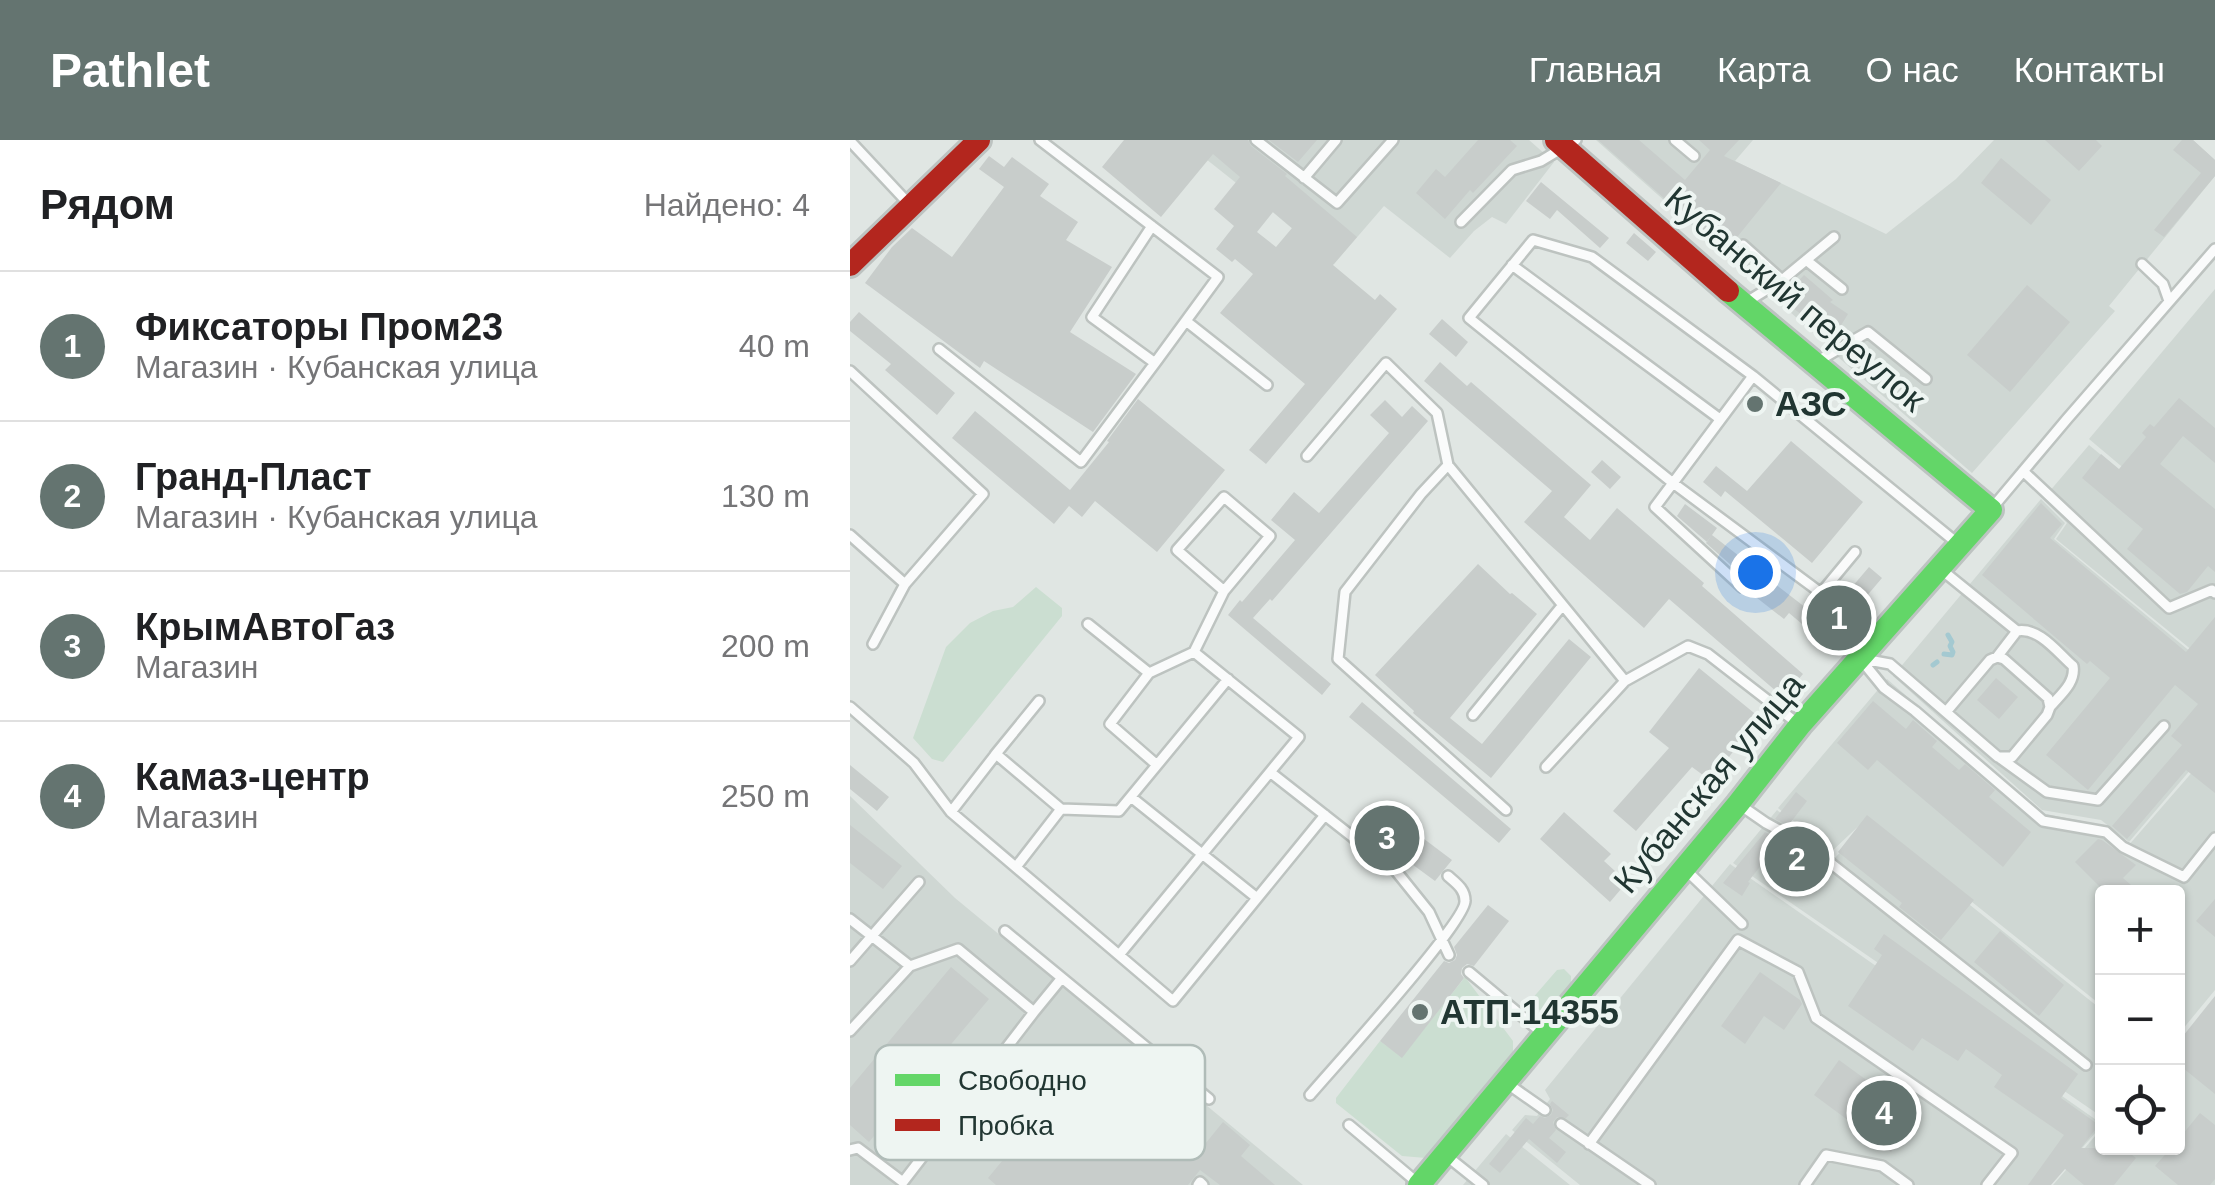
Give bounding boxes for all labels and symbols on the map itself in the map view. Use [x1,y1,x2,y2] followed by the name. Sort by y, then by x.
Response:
[1657,179,1934,419] street label: Кубанский переулок
[1775,384,1847,423] place label: АЗС
[1744,393,1766,415] marker: АЗС
[1730,547,1781,598] your location
[1806,580,1872,656] pin: 1
[1606,665,1812,900] street label: Кубанская улица
[1354,800,1420,876] pin: 3
[1764,822,1830,896] pin: 2
[1440,992,1619,1031] place label: АТП-14355
[1409,1001,1431,1023] marker: АТП-14355
[875,1045,1205,1160] legend
[958,1065,1087,1096] text: Свободно
[1852,1076,1916,1150] pin: 4
[958,1110,1054,1141] text: Пробка

